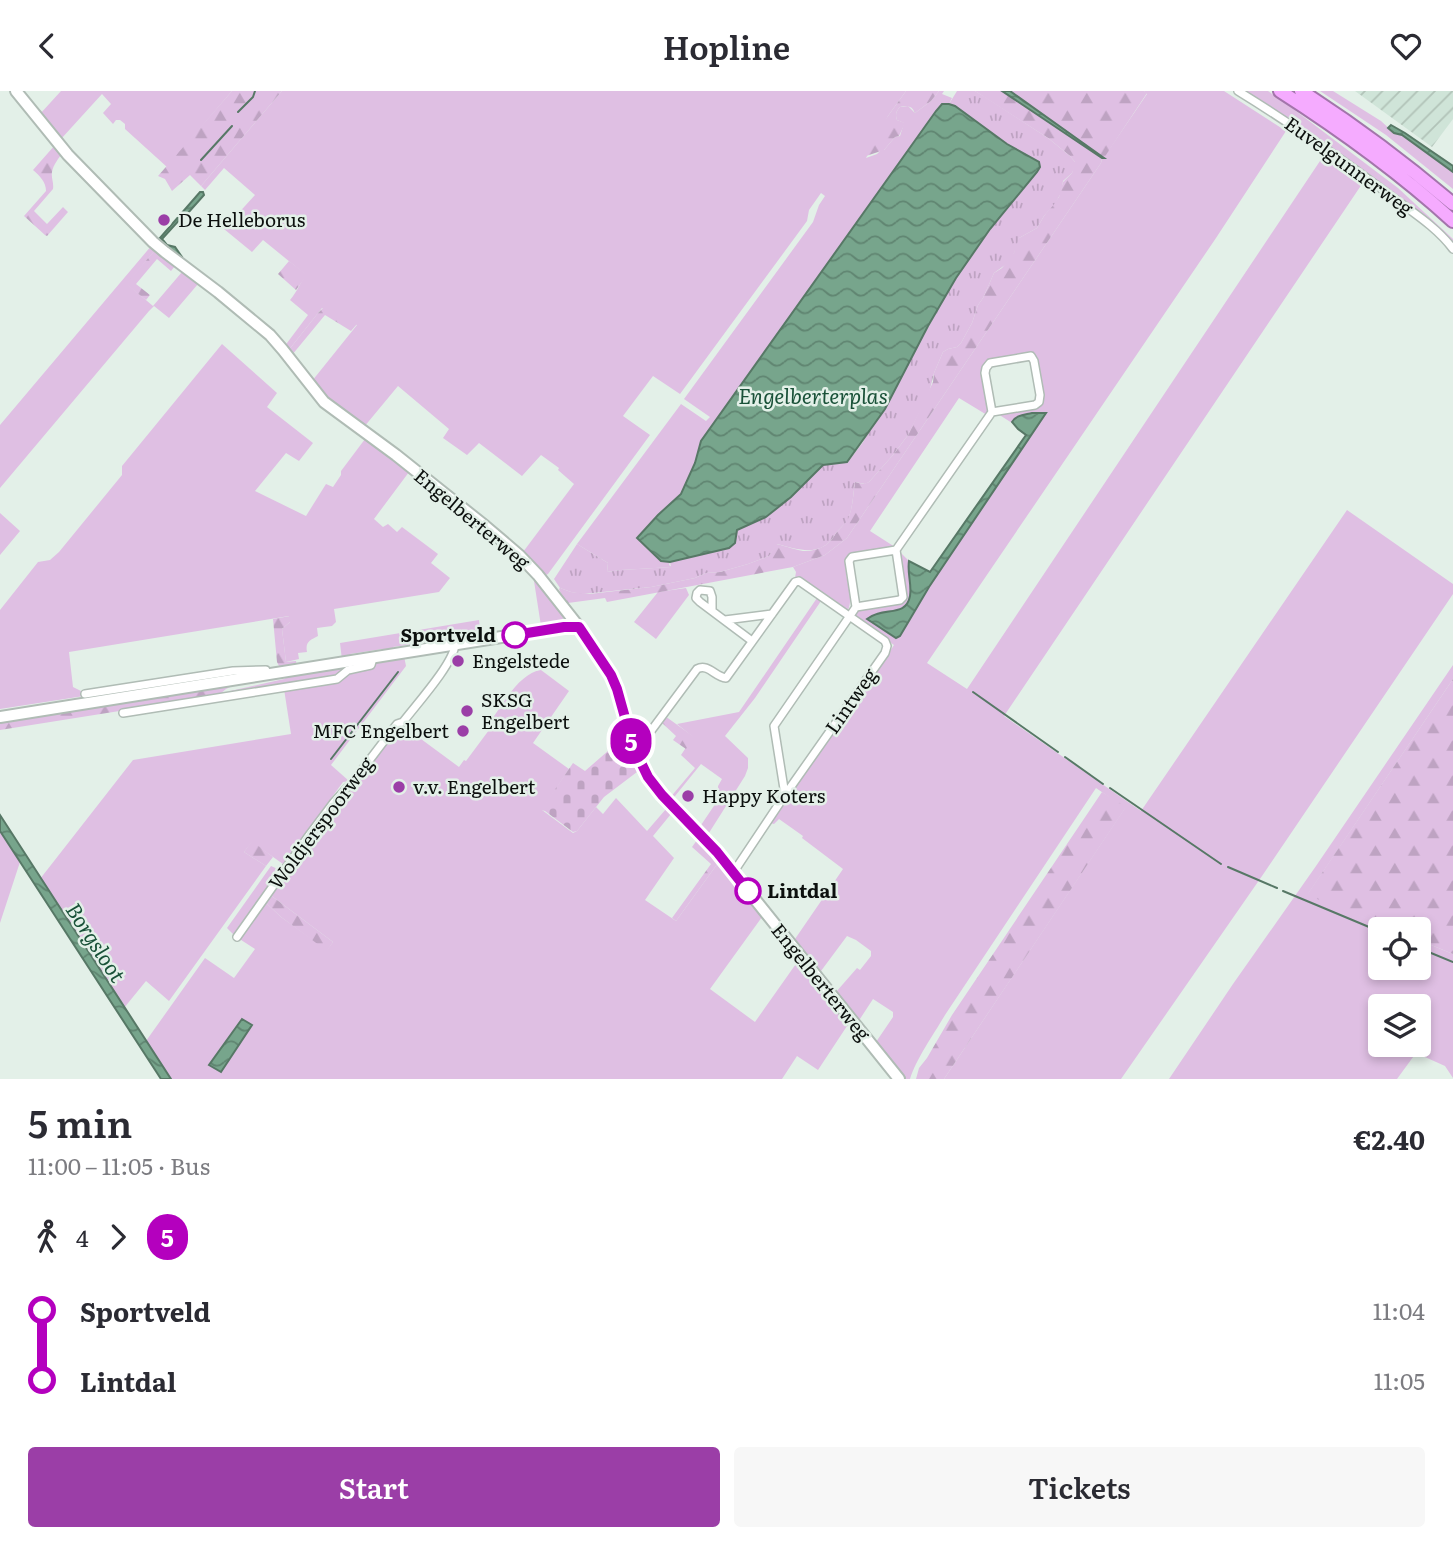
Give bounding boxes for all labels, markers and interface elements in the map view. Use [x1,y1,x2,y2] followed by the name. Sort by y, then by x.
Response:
[663,22,790,70] text: Hopline
[28,27,66,65] icon: back
[1387,27,1425,65] icon: heart
[1280,109,1420,222] street label: Euvelgunnerweg
[178,205,306,233] place label: De Helleborus
[156,212,172,228] marker: De Helleborus
[738,379,888,410] water label: Engelberterplas
[409,461,537,575] street label: Engelberterweg
[401,620,496,648] place label: Sportveld
[502,622,528,648] marker: Sportveld
[472,646,570,674] place label: Engelstede
[450,653,466,669] marker: Engelstede
[817,662,883,739] street label: Lintweg
[481,685,570,735] place label: SKSG Engelbert
[459,703,475,719] marker: SKSG Engelbert
[313,716,449,744] place label: MFC Engelbert
[608,718,654,764] line badge: 5
[455,723,471,739] marker: MFC Engelbert
[624,723,638,758] text: 5
[261,750,380,895] street label: Woldjerspoorweg
[413,772,536,800] place label: v.v. Engelbert
[391,779,407,795] marker: v.v. Engelbert
[702,781,826,809] place label: Happy Koters
[680,788,696,804] marker: Happy Koters
[767,876,838,904] place label: Lintdal
[735,878,761,904] marker: Lintdal
[60,896,135,988] water label: Borgsloot
[766,917,878,1046] street label: Engelberterweg
[1368,917,1431,1057] map controls
[1368,917,1431,980] button: locate
[1368,994,1431,1057] button: layers
[28,1093,132,1150] text: 5 min
[1353,1119,1425,1158] text: €2.40
[28,1148,210,1182] text: 11:00 – 11:05 · Bus
[28,1218,66,1256] icon: walk
[99,1218,137,1256] icon: forward
[161,1219,174,1254] text: 5
[76,1220,89,1254] text: 4
[80,1291,211,1330] text: Sportveld
[1373,1293,1425,1327] text: 11:04
[80,1361,176,1400] text: Lintdal
[1374,1363,1425,1397] text: 11:05
[28,1447,720,1527] button: Start
[734,1447,1425,1527] button: Tickets

